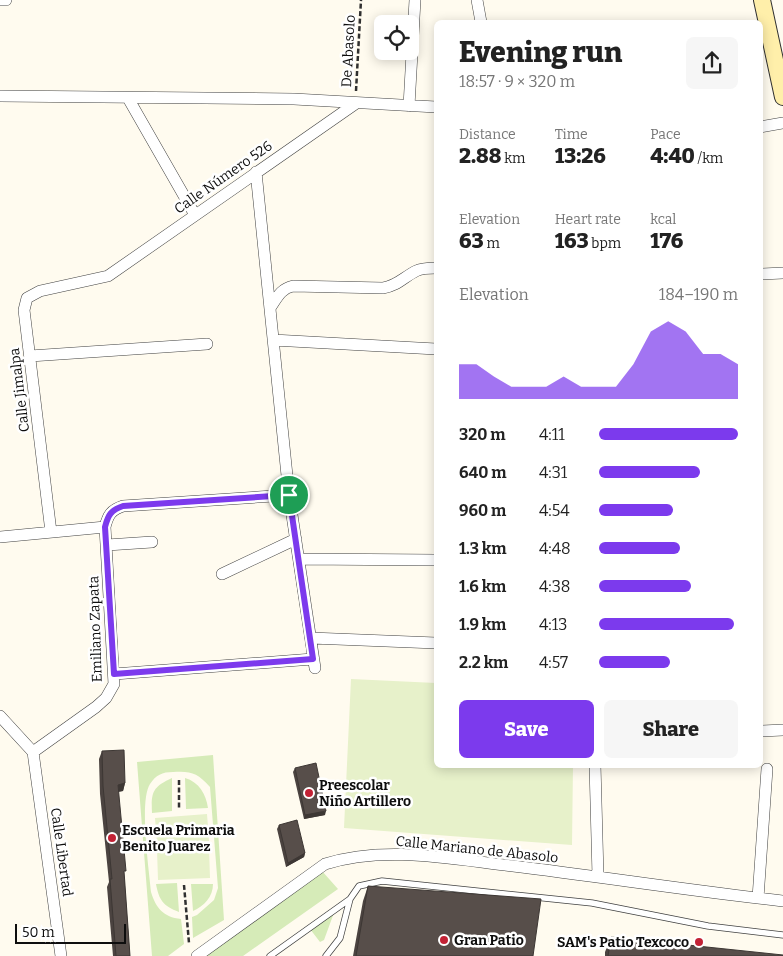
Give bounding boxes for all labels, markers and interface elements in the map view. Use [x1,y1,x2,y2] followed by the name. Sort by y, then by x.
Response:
[338,14,359,88] street label: De Abasolo
[374,15,419,60] map controls
[374,15,419,60] button: locate
[459,36,622,69] text: Evening run
[686,37,738,89] button: share
[459,72,575,91] text: 18:57 · 9 × 320 m
[459,126,516,143] text: Distance
[555,126,588,143] text: Time
[650,126,681,143] text: Pace
[171,137,275,217] street label: Calle Número 526
[459,143,501,169] text: 2.88
[555,143,606,169] text: 13:26
[650,143,695,169] text: 4:40
[501,150,525,167] text: km
[695,150,723,167] text: /km
[459,211,520,228] text: Elevation
[555,211,621,228] text: Heart rate
[650,211,676,228] text: kcal
[459,228,484,254] text: 63
[555,228,589,254] text: 163
[650,228,683,254] text: 176
[484,235,500,252] text: m
[589,235,621,252] text: bpm
[459,285,529,304] text: Elevation
[659,285,738,304] text: 184–190 m
[6,346,33,433] street label: Calle Jimalpa
[459,425,506,444] text: 320 m
[539,425,565,444] text: 4:11
[459,463,507,482] text: 640 m
[539,463,567,482] text: 4:31
[268,474,310,516] pin
[275,481,303,509] icon: arrive
[459,501,506,520] text: 960 m
[539,501,570,520] text: 4:54
[459,539,506,558] text: 1.3 km
[539,539,571,558] text: 4:48
[85,575,106,682] street label: Emiliano Zapata
[459,577,506,596] text: 1.6 km
[539,577,570,596] text: 4:38
[459,615,506,634] text: 1.9 km
[539,615,567,634] text: 4:13
[459,653,508,672] text: 2.2 km
[539,653,568,672] text: 4:57
[459,700,594,758] button: Save
[604,700,738,758] button: Share
[319,777,411,810] place label: Preescolar Niño Artillero
[303,787,315,799] marker: Preescolar Niño Artillero
[47,807,76,898] street label: Calle Libertad
[122,822,235,855] place label: Escuela Primaria Benito Juarez
[106,832,118,844] marker: Escuela Primaria Benito Juarez
[395,833,559,866] street label: Calle Mariano de Abasolo
[15,921,126,944] scale bar
[22,924,55,941] text: 50 m
[454,932,524,949] place label: Gran Patio
[438,934,450,946] marker: Gran Patio
[557,934,689,951] place label: SAM's Patio Texcoco
[693,936,705,948] marker: SAM's Patio Texcoco

